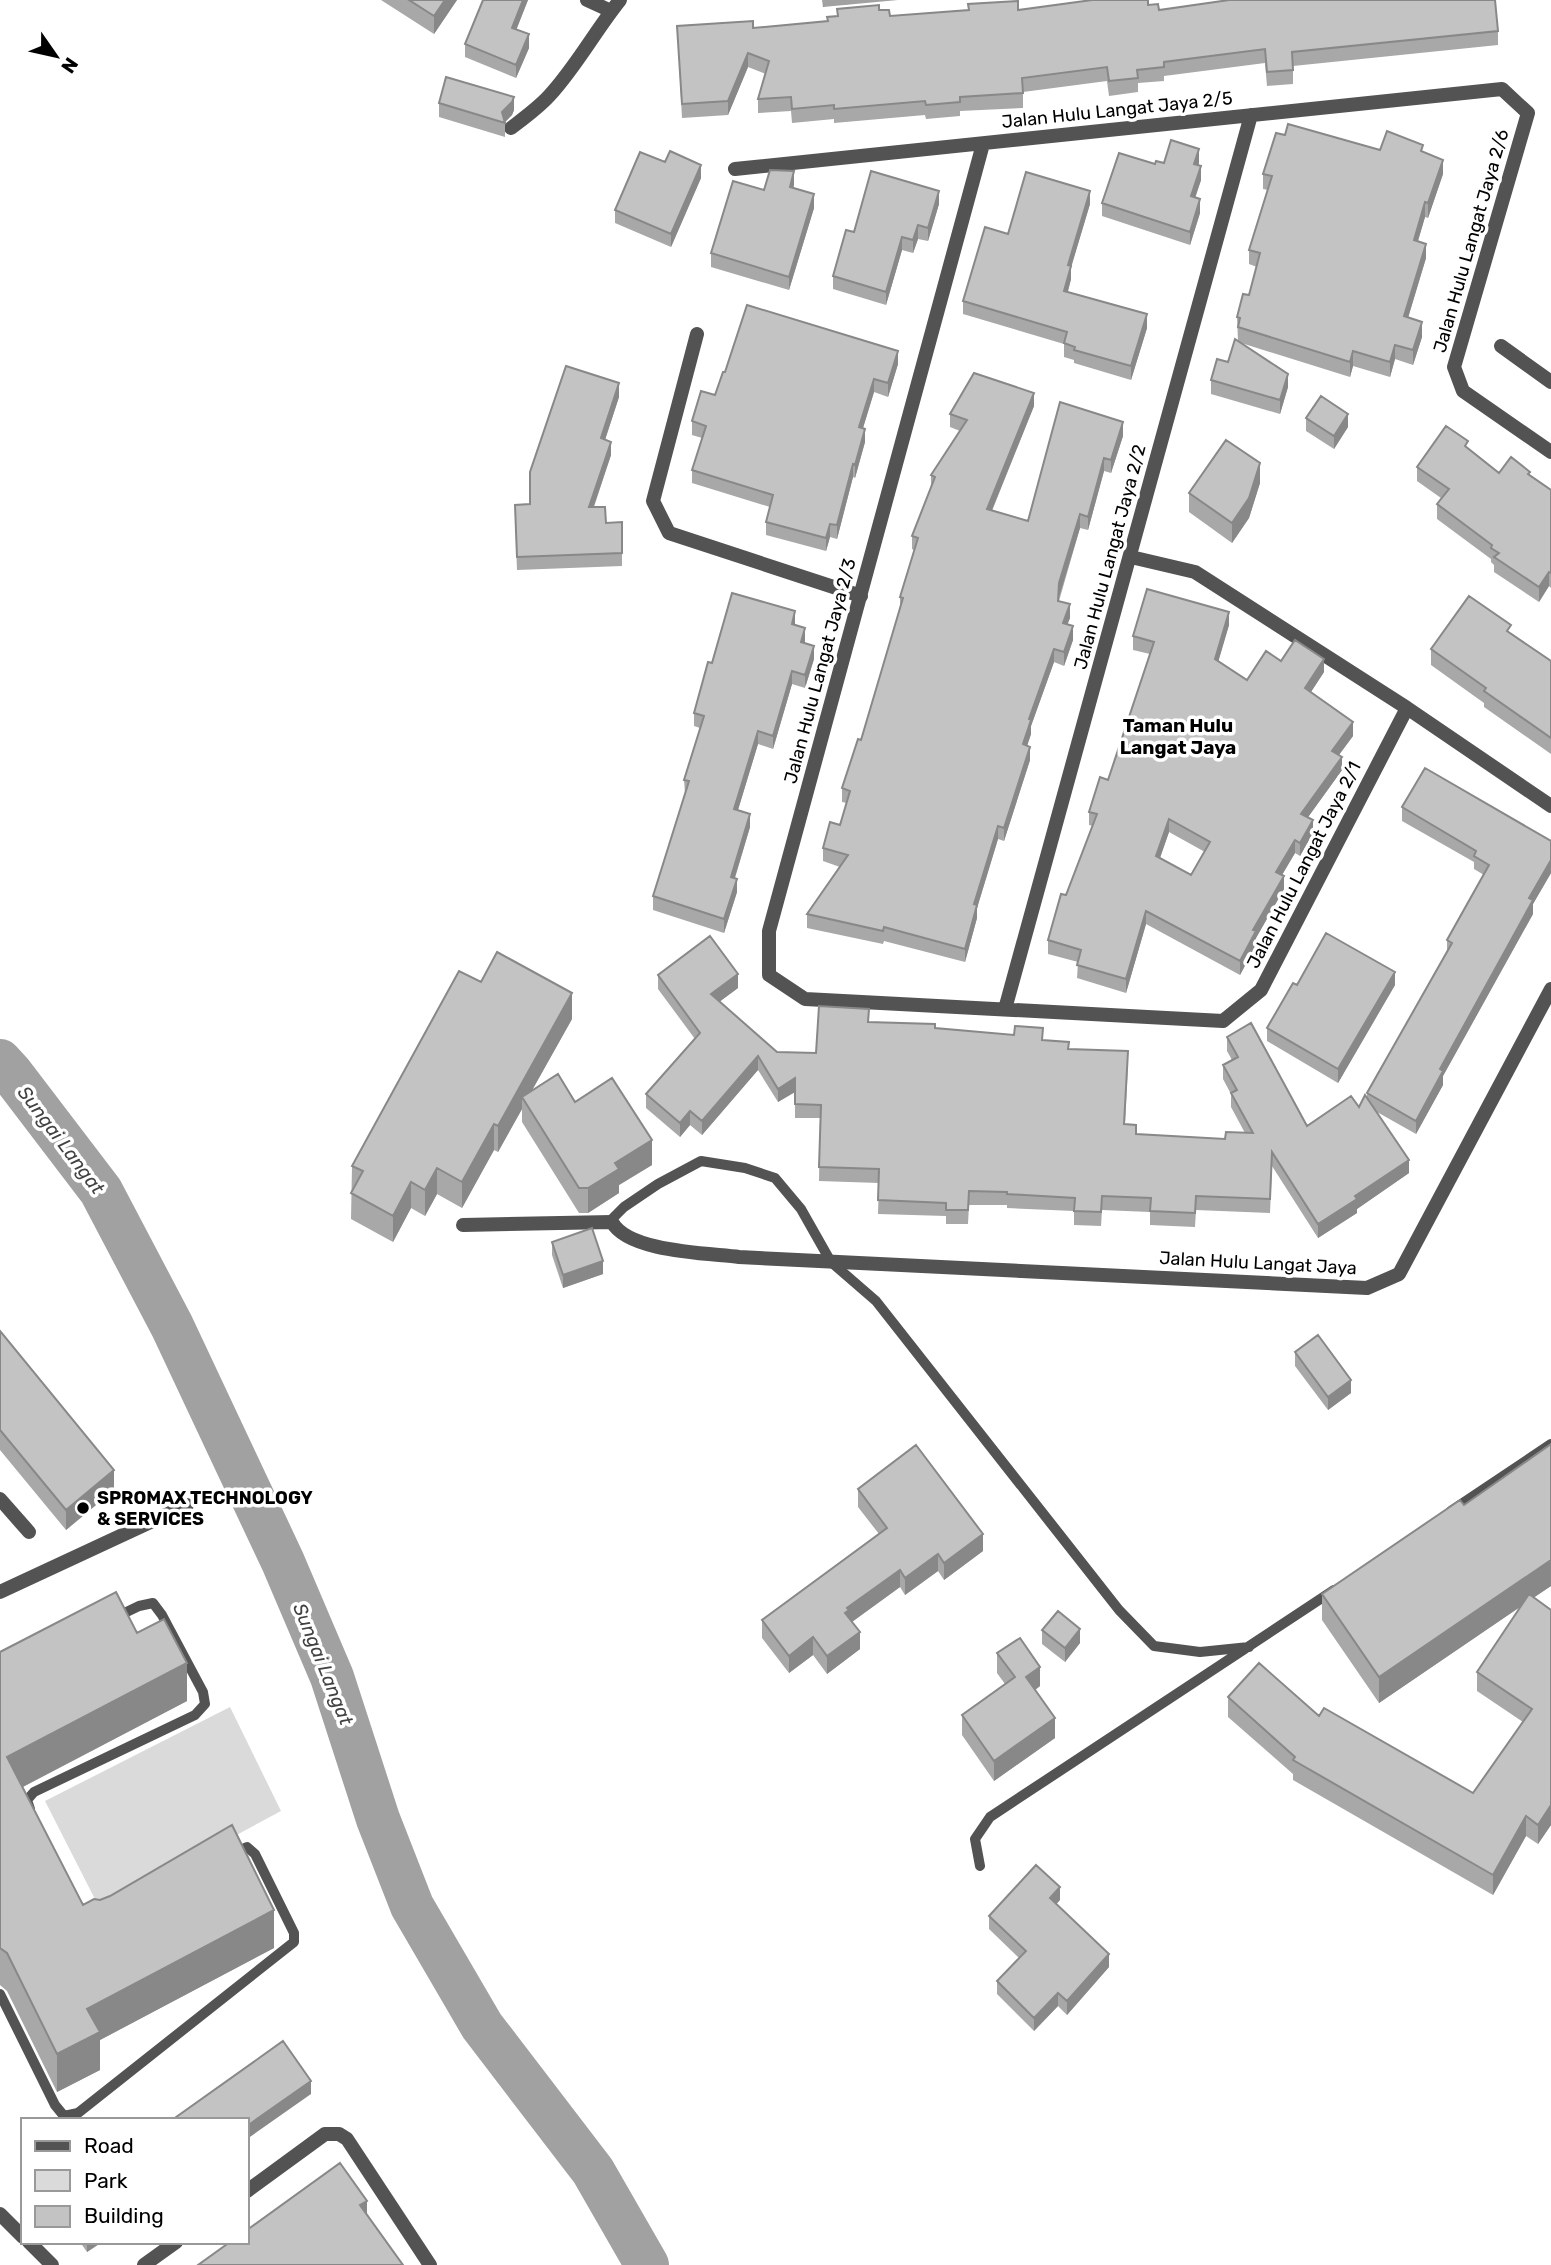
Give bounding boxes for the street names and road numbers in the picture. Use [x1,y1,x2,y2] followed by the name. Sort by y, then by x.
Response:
[1000,87,1234,133] street label: Jalan Hulu Langat Jaya 2/5
[1429,127,1514,355] street label: Jalan Hulu Langat Jaya 2/6
[1069,442,1151,672] street label: Jalan Hulu Langat Jaya 2/2
[779,556,861,786] street label: Jalan Hulu Langat Jaya 2/3
[1242,758,1366,972] street label: Jalan Hulu Langat Jaya 2/1
[1159,1247,1357,1279] street label: Jalan Hulu Langat Jaya

